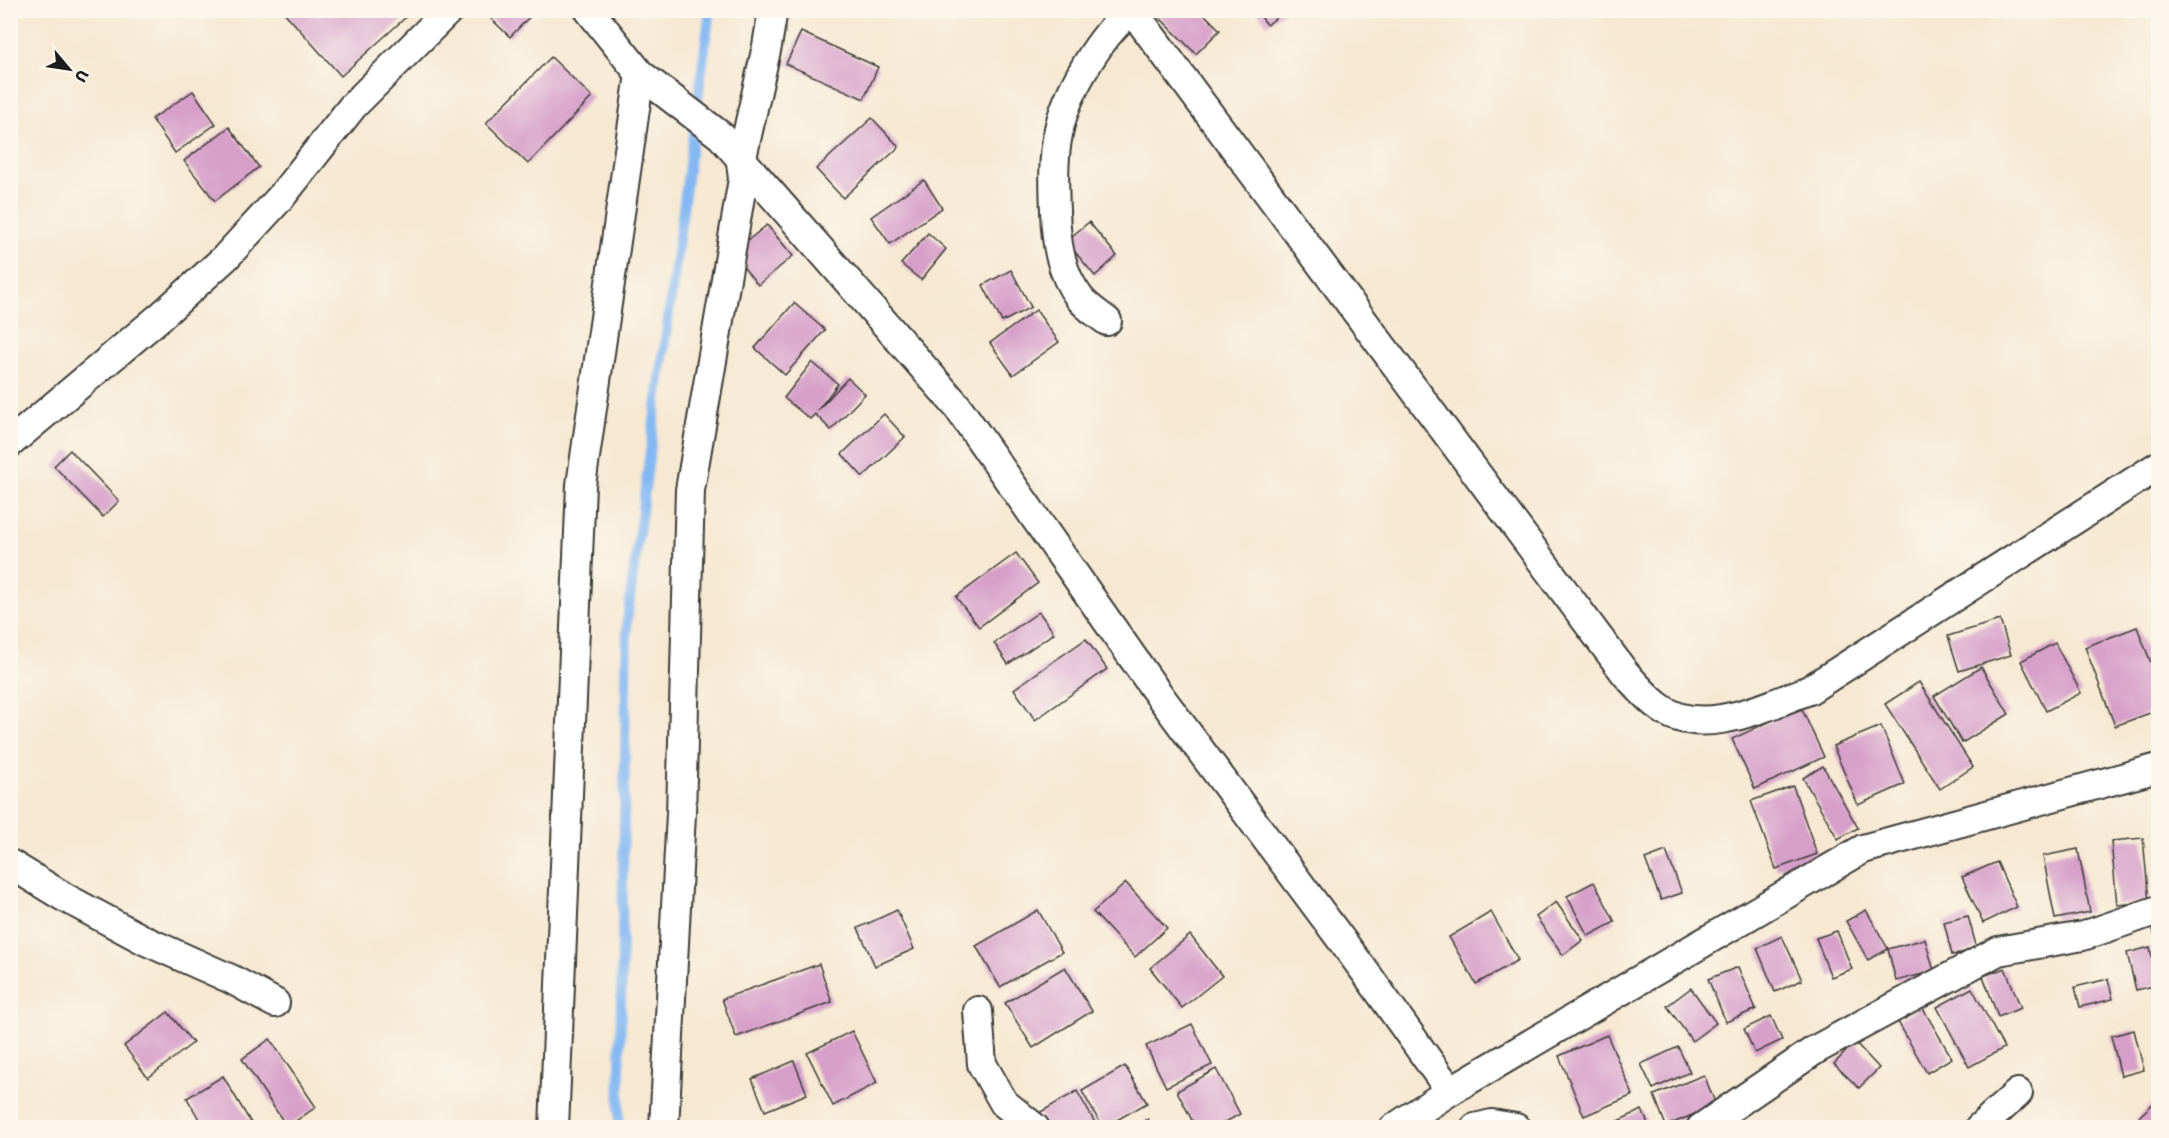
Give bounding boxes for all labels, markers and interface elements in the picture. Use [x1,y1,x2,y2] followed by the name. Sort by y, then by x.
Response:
[39,39,99,99] north arrow
[70,66,94,86] text: U

